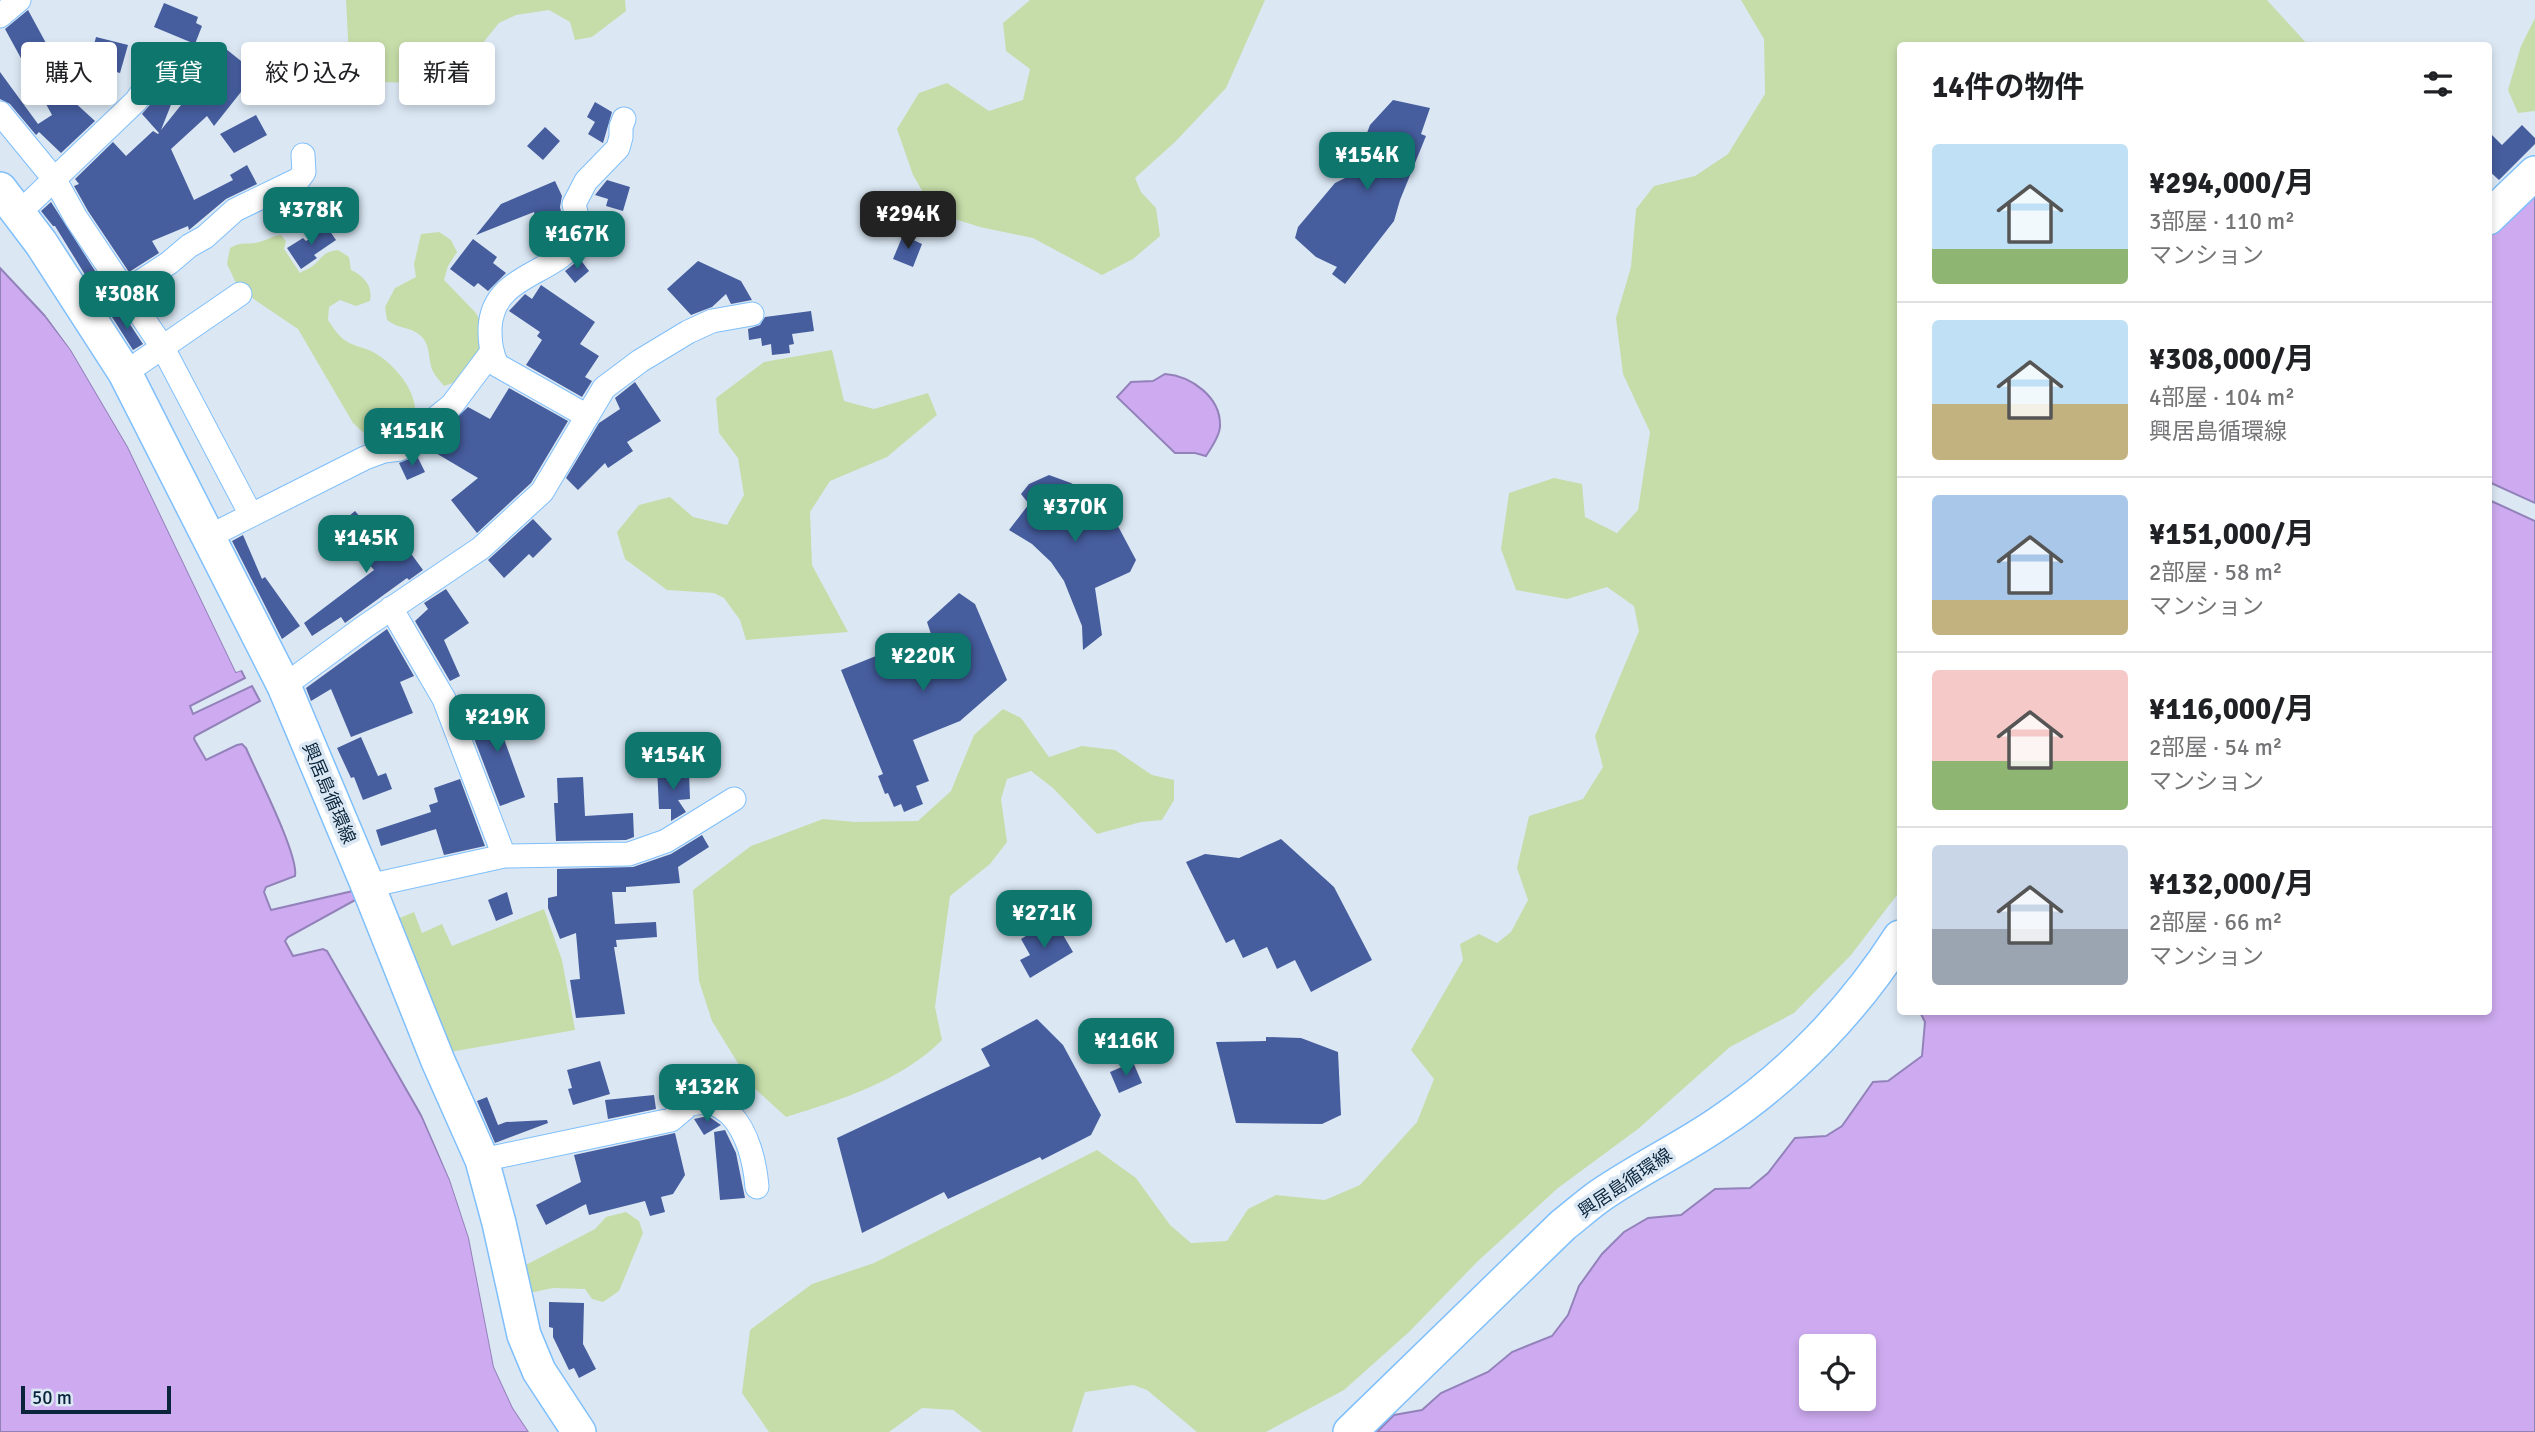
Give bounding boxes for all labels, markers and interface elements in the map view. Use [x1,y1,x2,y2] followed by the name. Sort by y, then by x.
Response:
[21,42,117,105] chip: 購入
[131,42,227,105] chip: 賃貸
[241,42,385,105] chip: 絞り込み
[399,42,495,105] chip: 新着
[2419,65,2457,103] icon: filters
[1932,69,2084,106] text: 14件の物件
[1318,132,1416,192] pin: ¥154K
[1335,140,1399,169] text: ¥154K
[2149,165,2315,202] text: ¥294,000/月
[1988,172,2072,256] icon: home
[262,188,360,247] pin: ¥378K
[859,191,957,251] pin: ¥294K
[279,195,343,224] text: ¥378K
[876,199,940,228] text: ¥294K
[2149,207,2295,236] text: 3部屋 · 110 m²
[528,212,626,271] pin: ¥167K
[545,219,609,248] text: ¥167K
[2149,241,2264,270] text: マンション
[78,272,176,331] pin: ¥308K
[95,279,159,308] text: ¥308K
[2149,341,2315,378] text: ¥308,000/月
[1988,348,2072,432] icon: home
[2149,383,2295,412] text: 4部屋 · 104 m²
[363,408,461,468] pin: ¥151K
[380,416,444,445] text: ¥151K
[2149,417,2287,446] text: 興居島循環線
[1026,484,1124,544] pin: ¥370K
[1043,492,1107,521] text: ¥370K
[317,516,415,575] pin: ¥145K
[2149,516,2315,553] text: ¥151,000/月
[334,523,398,552] text: ¥145K
[1988,523,2072,607] icon: home
[2149,558,2282,587] text: 2部屋 · 58 m²
[2149,592,2264,621] text: マンション
[874,634,972,693] pin: ¥220K
[891,641,955,670] text: ¥220K
[2149,691,2315,728] text: ¥116,000/月
[448,694,546,754] pin: ¥219K
[1988,698,2072,782] icon: home
[465,702,529,731] text: ¥219K
[624,732,722,792] pin: ¥154K
[2149,733,2282,762] text: 2部屋 · 54 m²
[298,739,360,847] street label: 興居島循環線
[641,740,705,769] text: ¥154K
[2149,767,2264,796] text: マンション
[2149,866,2315,903] text: ¥132,000/月
[1988,873,2072,957] icon: home
[995,890,1093,950] pin: ¥271K
[1012,898,1076,927] text: ¥271K
[2149,908,2282,937] text: 2部屋 · 66 m²
[2149,942,2264,971] text: マンション
[1077,1018,1175,1078] pin: ¥116K
[1094,1026,1158,1055] text: ¥116K
[658,1064,756,1124] pin: ¥132K
[675,1072,739,1101] text: ¥132K
[1574,1144,1676,1222] street label: 興居島循環線
[1799,1334,1876,1411] map controls
[1799,1334,1876,1411] button: locate
[21,1383,172,1415] scale bar
[32,1386,72,1410] text: 50 m

